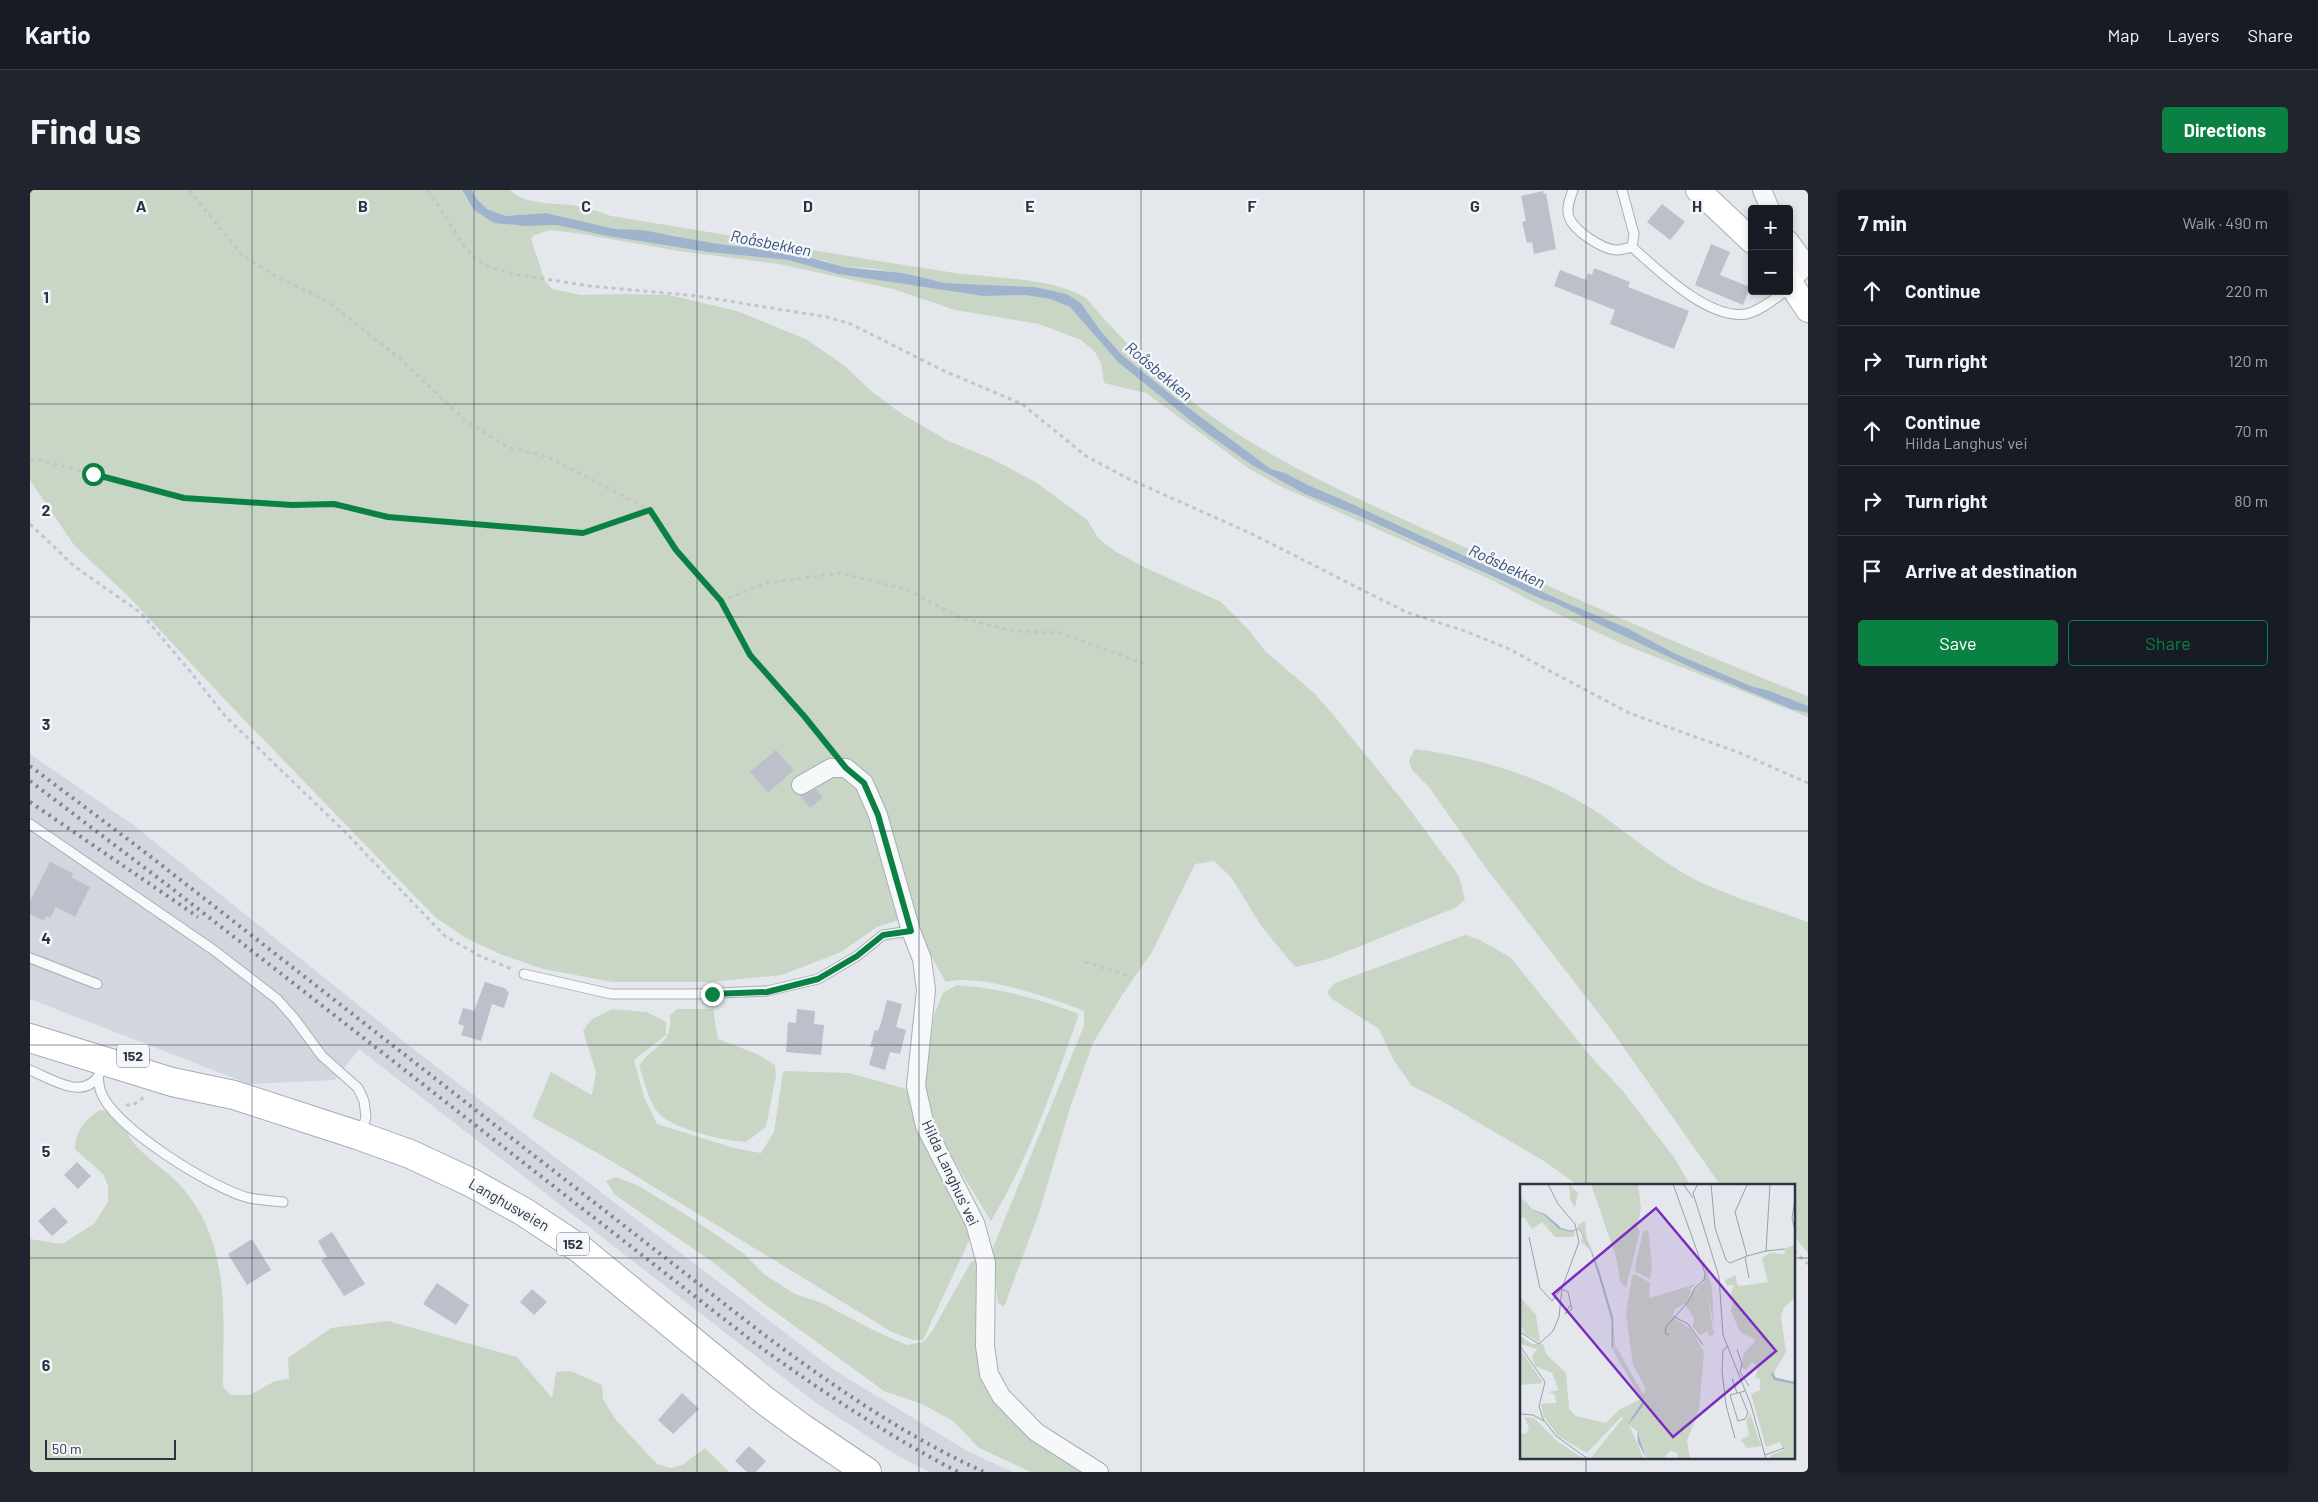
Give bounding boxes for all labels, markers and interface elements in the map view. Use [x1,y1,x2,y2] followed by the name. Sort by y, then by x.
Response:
[25,20,91,49] text: Kartio
[2107,24,2139,46] text: Map
[2167,24,2220,46] text: Layers
[2248,24,2293,46] text: Share
[2162,107,2288,153] button: Directions
[30,109,141,151] text: Find us
[136,196,147,215] text: A
[358,196,368,215] text: B
[581,196,591,215] text: C
[803,196,813,215] text: D
[1025,196,1035,215] text: E
[1248,196,1257,215] text: F
[1470,196,1480,215] text: G
[1692,196,1702,215] text: H
[1748,205,1793,295] map controls
[1748,205,1793,250] button: +
[1858,210,1907,235] text: 7 min
[2182,213,2268,232] text: Walk · 490 m
[729,225,813,260] water label: Roåsbekken
[1748,250,1793,295] button: −
[1858,277,1886,305] icon: ahead
[1905,279,1981,302] text: Continue
[2225,281,2268,300] text: 220 m
[43,287,49,306] text: 1
[1122,337,1197,404] water label: Roåsbekken
[1858,347,1886,375] icon: right
[1905,349,1987,372] text: Turn right
[2228,351,2268,370] text: 120 m
[1905,410,1981,433] text: Continue
[1858,417,1886,445] icon: ahead
[2235,421,2268,440] text: 70 m
[1905,433,2027,452] text: Hilda Langhus' vei
[82,463,105,486] route start
[1858,487,1886,515] icon: right
[1905,489,1987,512] text: Turn right
[2234,491,2268,510] text: 80 m
[42,500,51,519] text: 2
[1466,540,1548,591] water label: Roåsbekken
[1858,557,1886,585] icon: arrive
[1905,559,2077,582] text: Arrive at destination
[1858,620,2058,666] button: Save
[2068,620,2268,666] button: Share
[42,714,50,733] text: 3
[41,928,51,947] text: 4
[701,983,724,1006] route end
[117,1044,149,1068] road number: 152
[918,1117,983,1228] street label: Hilda Langhus' vei
[42,1141,51,1160] text: 5
[466,1174,553,1234] street label: Langhusveien
[1520,1184,1796,1460] inset map
[557,1232,589,1256] road number: 152
[42,1355,51,1374] text: 6
[45,1437,176,1460] scale bar
[52,1440,81,1457] text: 50 m

